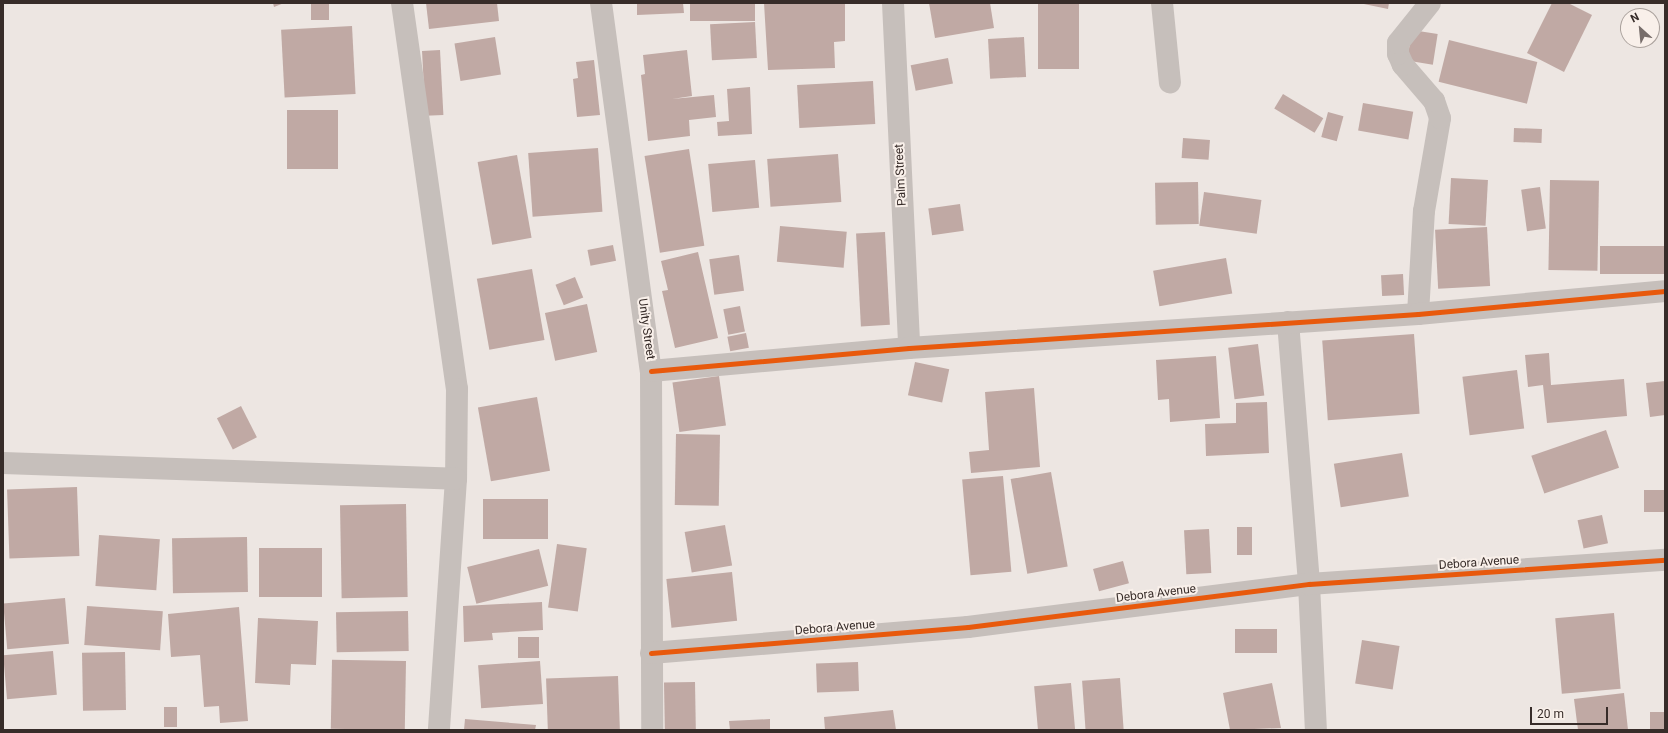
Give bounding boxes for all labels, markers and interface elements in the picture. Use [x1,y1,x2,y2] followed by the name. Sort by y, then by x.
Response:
[1620,8,1660,48] north arrow
[1628,10,1641,25] text: N
[892,144,910,206] street label: Palm Street
[635,298,657,360] street label: Unity Street
[1438,553,1520,573] street label: Debora Avenue
[1115,582,1197,606] street label: Debora Avenue
[794,617,876,639] street label: Debora Avenue
[1532,699,1610,725] scale bar
[1537,707,1564,721] text: 20 m

